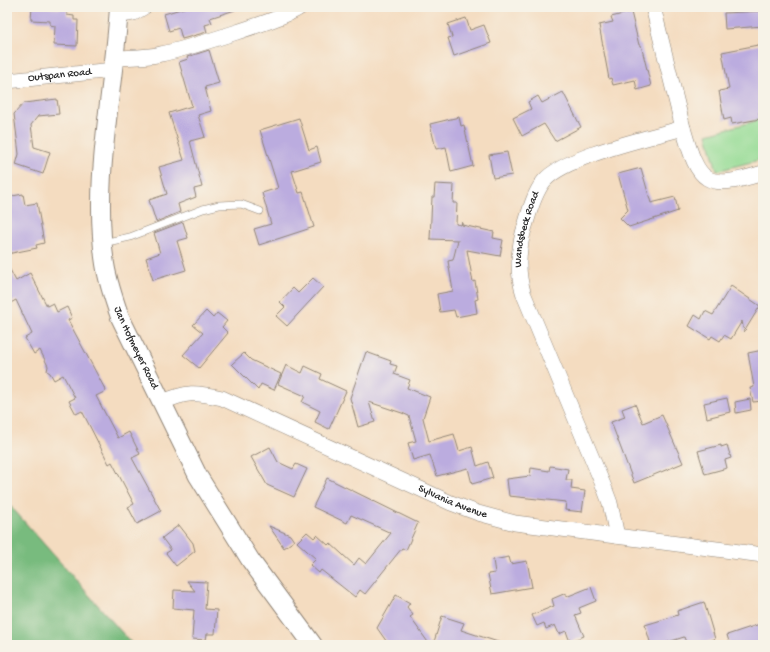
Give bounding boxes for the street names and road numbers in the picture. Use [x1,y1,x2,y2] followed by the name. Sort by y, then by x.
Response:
[27,66,94,85] street label: Outspan Road
[513,188,543,267] street label: Wandsbeck Road
[111,305,161,393] street label: Jan Hofmeyer Road
[416,483,489,521] street label: Sylvania Avenue

